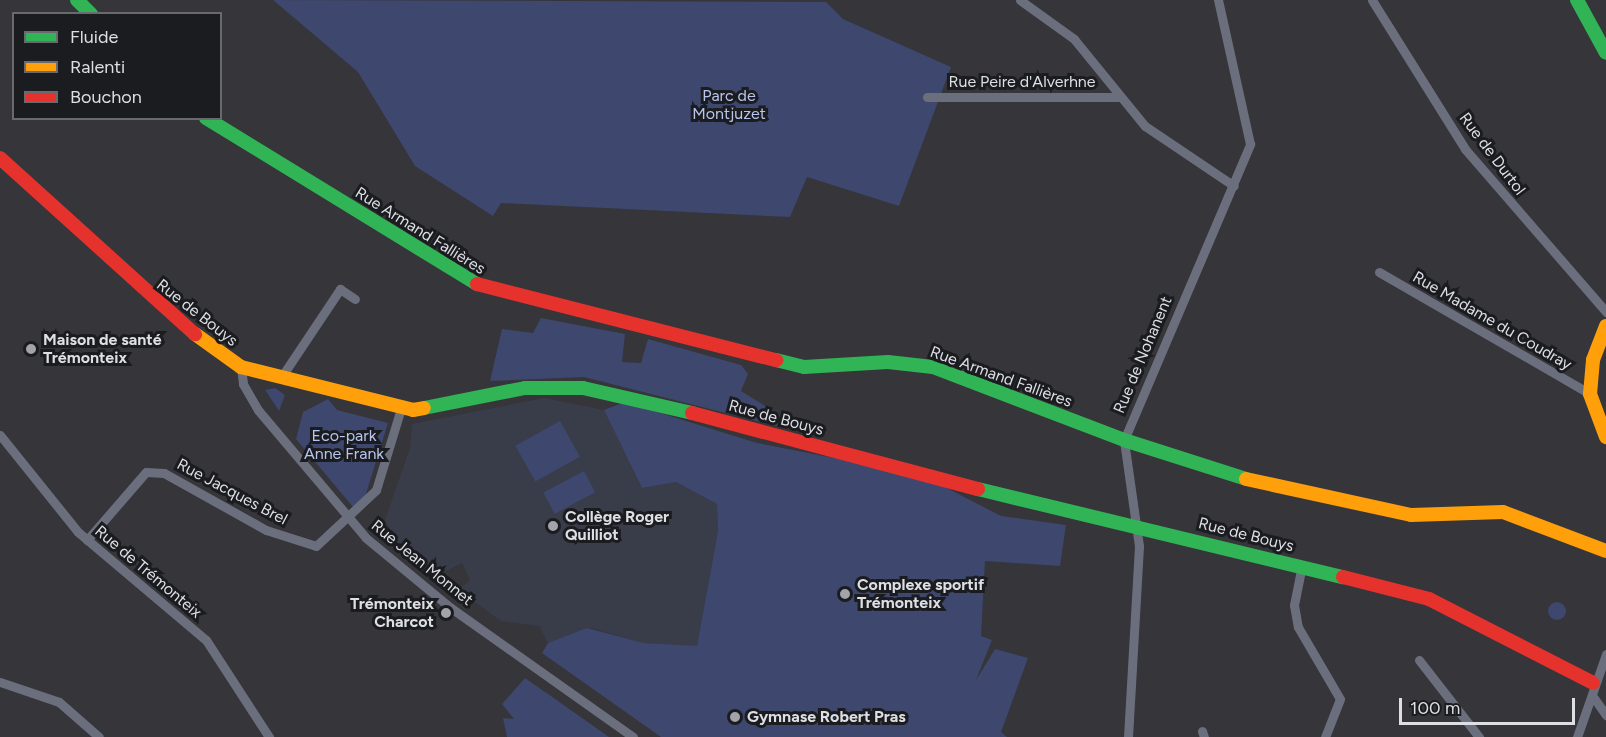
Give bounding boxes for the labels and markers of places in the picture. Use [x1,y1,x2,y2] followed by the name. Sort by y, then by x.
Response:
[43,330,162,368] place label: Maison de santé Trémonteix
[24,342,38,356] marker: Maison de santé Trémonteix
[565,507,669,545] place label: Collège Roger Quilliot
[546,519,560,533] marker: Collège Roger Quilliot
[857,575,984,613] place label: Complexe sportif Trémonteix
[838,587,852,601] marker: Complexe sportif Trémonteix
[350,594,434,632] place label: Trémonteix Charcot
[439,606,453,620] marker: Trémonteix Charcot
[747,707,906,727] place label: Gymnase Robert Pras
[728,710,742,724] marker: Gymnase Robert Pras

